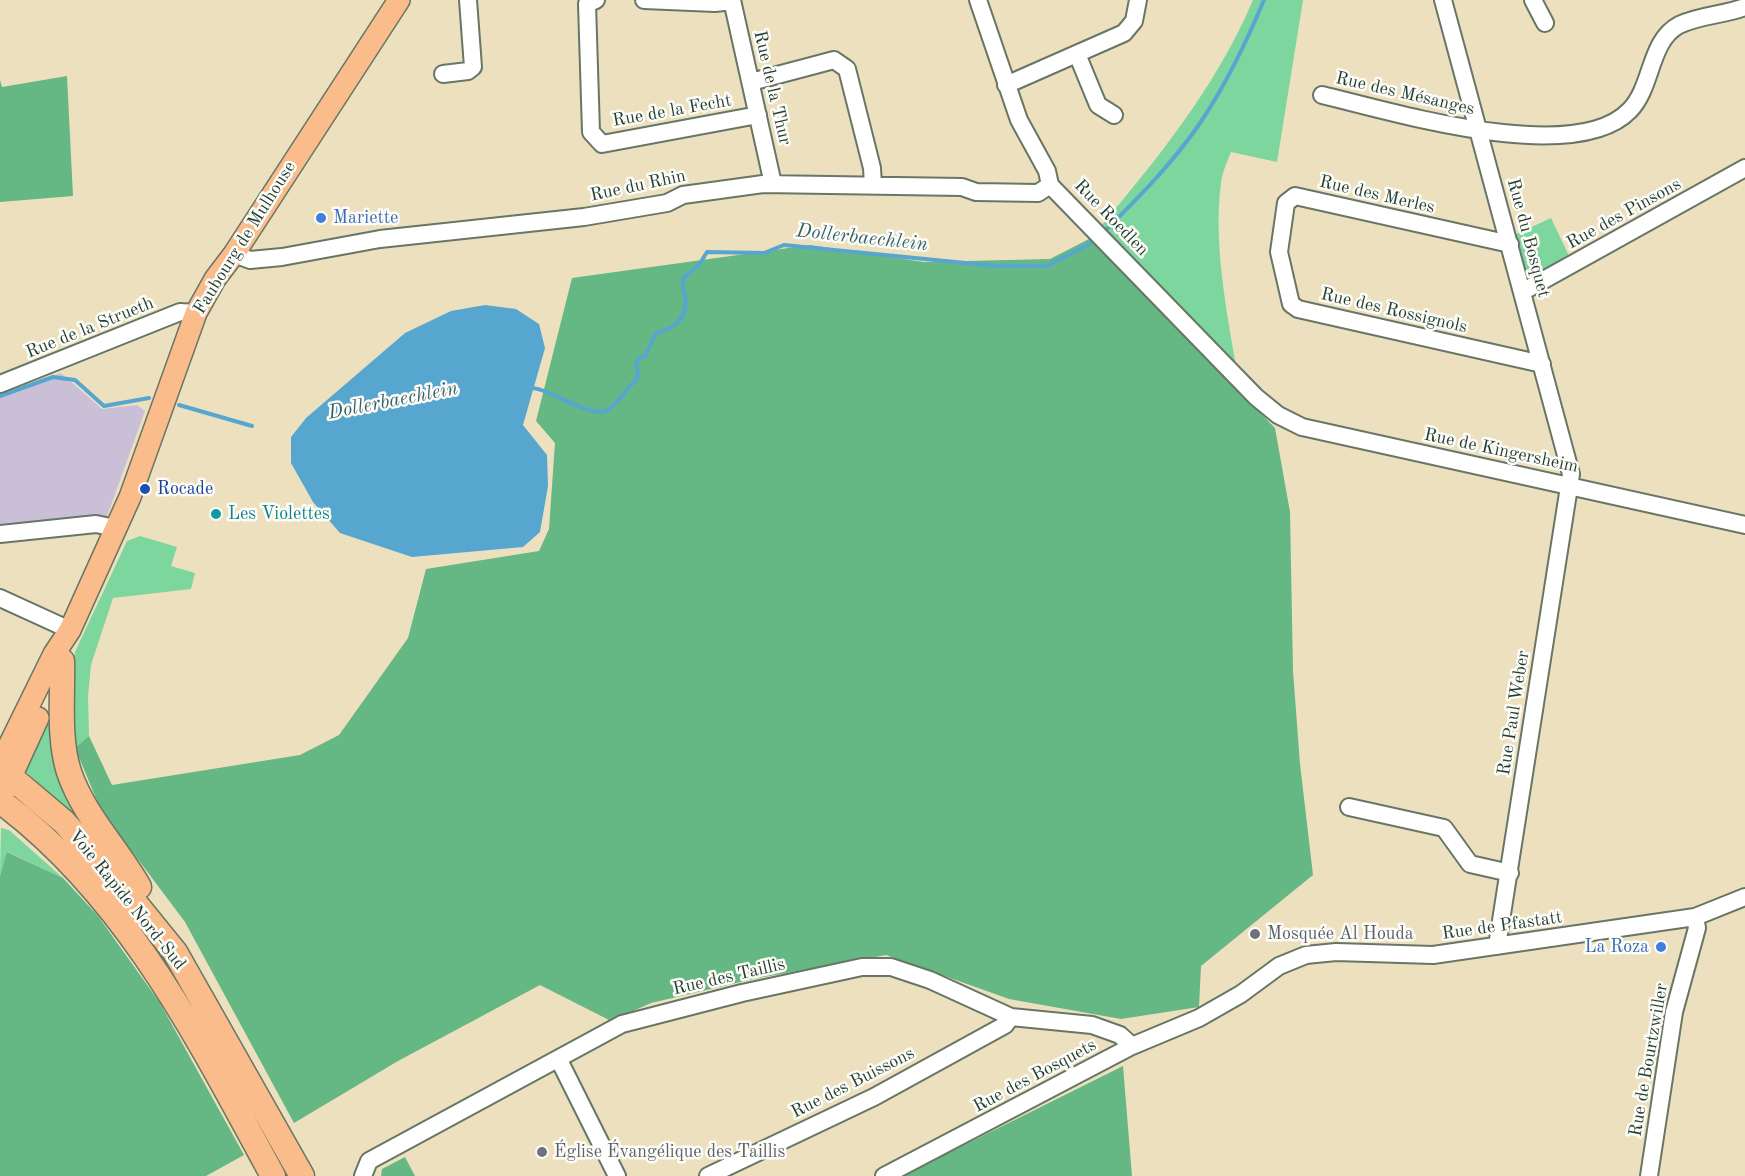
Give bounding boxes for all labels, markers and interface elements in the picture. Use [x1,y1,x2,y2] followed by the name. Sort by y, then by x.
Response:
[748,29,796,147] street label: Rue de la Thur
[1333,68,1477,120] street label: Rue des Mésanges
[611,90,733,132] street label: Rue de la Fecht
[189,158,301,318] street label: Faubourg de Mulhouse
[588,165,688,207] street label: Rue du Rhin
[1317,171,1437,219] street label: Rue des Merles
[1563,174,1685,254] street label: Rue des Pinsons
[1069,175,1153,261] street label: Rue Roedlen
[1502,176,1554,300] street label: Rue du Bosquet
[333,207,398,229] place label: Mariette
[314,211,328,225] marker: Mariette
[795,219,929,257] water label: Dollerbaechlein
[1319,284,1469,338] street label: Rue des Rossignols
[23,292,157,364] street label: Rue de la Strueth
[326,377,460,425] water label: Dollerbaechlein
[1422,424,1580,478] street label: Rue de Kingersheim
[157,478,213,500] place label: Rocade
[138,482,152,496] marker: Rocade
[228,503,330,525] place label: Les Violettes
[209,507,223,521] marker: Les Violettes
[1493,649,1535,777] street label: Rue Paul Weber
[64,825,190,975] street label: Voie Rapide Nord-Sud
[1440,907,1564,945] street label: Rue de Pfastatt
[1267,923,1414,945] place label: Mosquée Al Houda
[1248,927,1262,941] marker: Mosquée Al Houda
[1584,936,1649,958] place label: La Roza
[1654,940,1668,954] marker: La Roza
[671,954,787,1000] street label: Rue des Taillis
[1625,982,1673,1138] street label: Rue de Bourtzwiller
[970,1034,1100,1118] street label: Rue des Bosquets
[788,1043,918,1123] street label: Rue des Buissons
[554,1141,785,1163] place label: Église Évangélique des Taillis
[535,1145,549,1159] marker: Église Évangélique des Taillis

